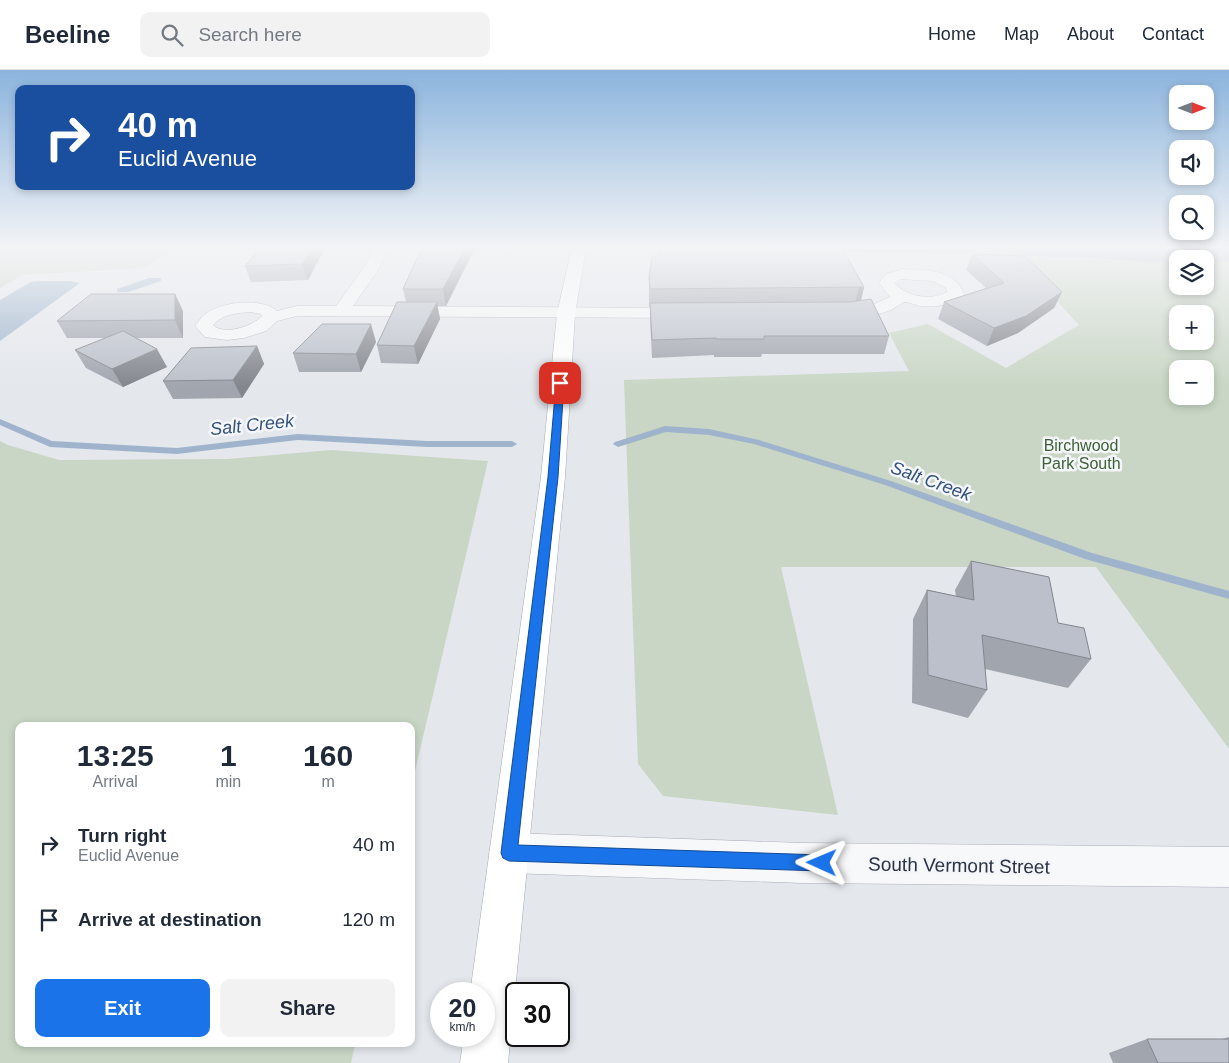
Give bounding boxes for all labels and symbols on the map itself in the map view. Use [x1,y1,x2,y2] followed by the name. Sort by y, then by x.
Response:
[1169,85,1214,130] north arrow
[539,362,581,404] pin
[209,411,296,439] water label: Salt Creek
[1041,437,1121,472] park label: Birchwood Park South
[888,457,975,505] water label: Salt Creek
[795,836,847,888] position arrow
[868,853,1051,878] street label: South Vermont Street
[505,982,570,1047] speed limit sign: 30

